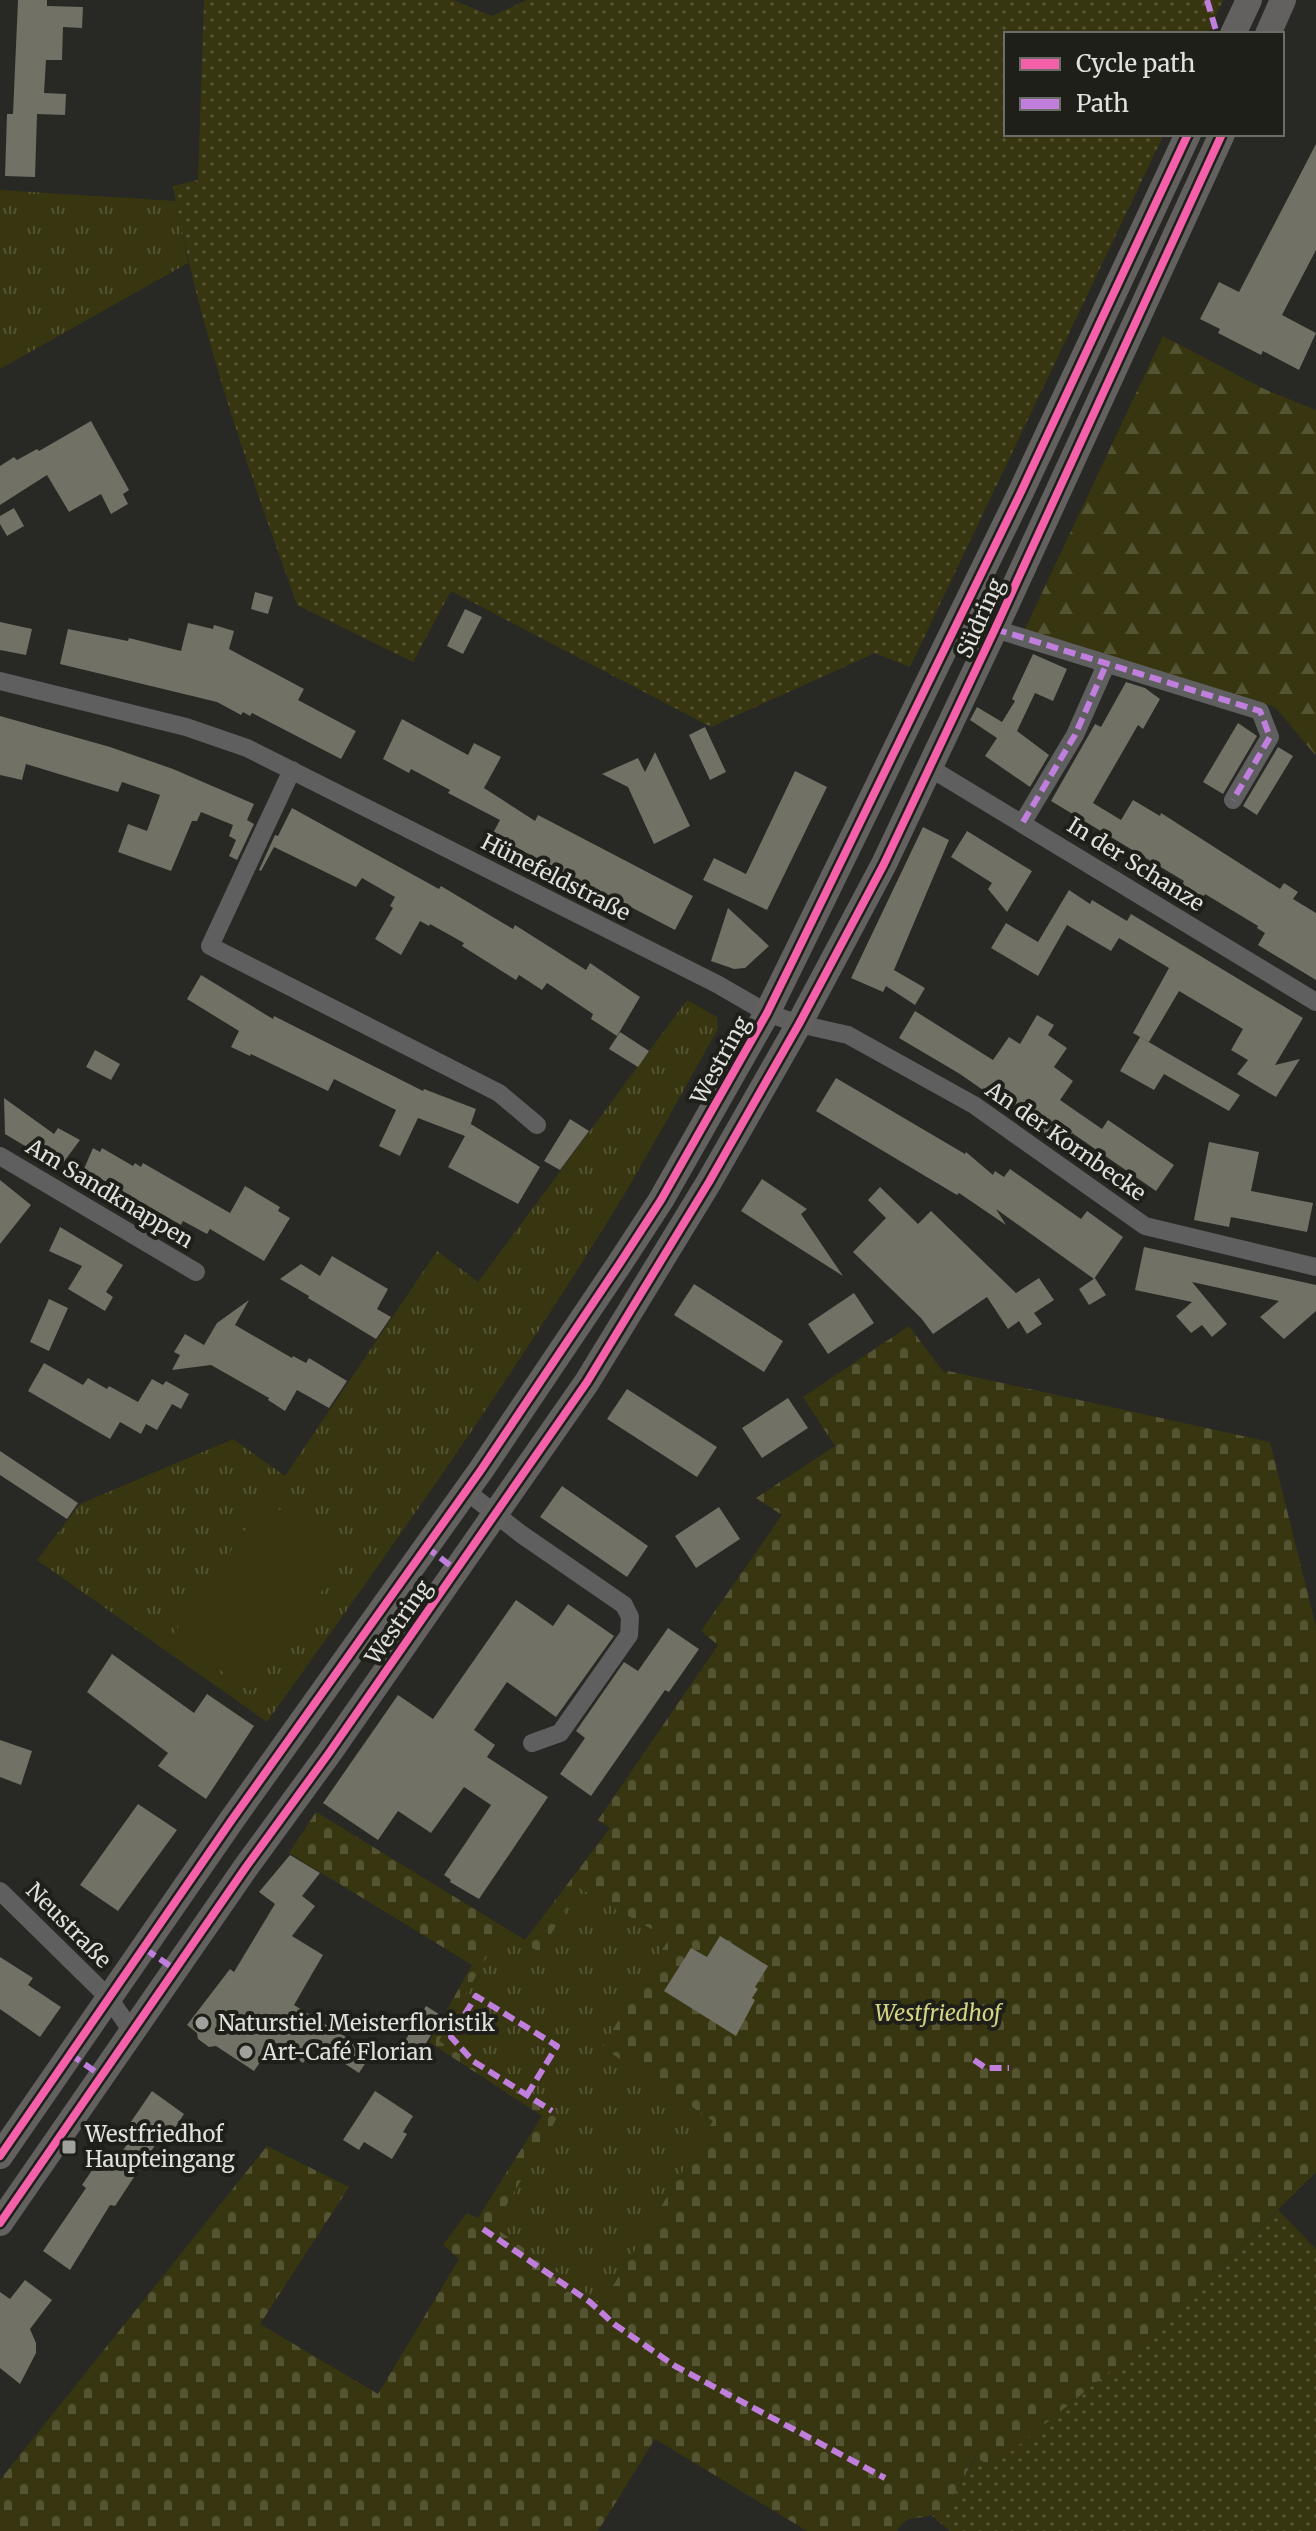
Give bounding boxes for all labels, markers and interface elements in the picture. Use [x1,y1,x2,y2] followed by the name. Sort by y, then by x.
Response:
[1004,32,1284,136] legend
[1076,48,1195,79] text: Cycle path
[1076,88,1129,119] text: Path
[950,574,1010,662] street label: Südring
[1062,811,1210,917] street label: In der Schanze
[477,827,635,927] street label: Hünefeldstraße
[684,1011,756,1110] street label: Westring
[980,1075,1151,1207] street label: An der Kornbecke
[21,1132,199,1254] street label: Am Sandknappen
[358,1574,437,1670] street label: Westring
[21,1877,117,1973] street label: Neustraße
[875,1999,1004,2027] park label: Westfriedhof
[218,2009,495,2037] place label: Naturstiel Meisterfloristik
[193,2014,211,2032] marker: Naturstiel Meisterfloristik
[261,2038,433,2066] place label: Art-Café Florian
[237,2043,255,2061] marker: Art-Café Florian
[84,2120,235,2173] place label: Westfriedhof Haupteingang
[60,2138,78,2156] marker: Westfriedhof Haupteingang

